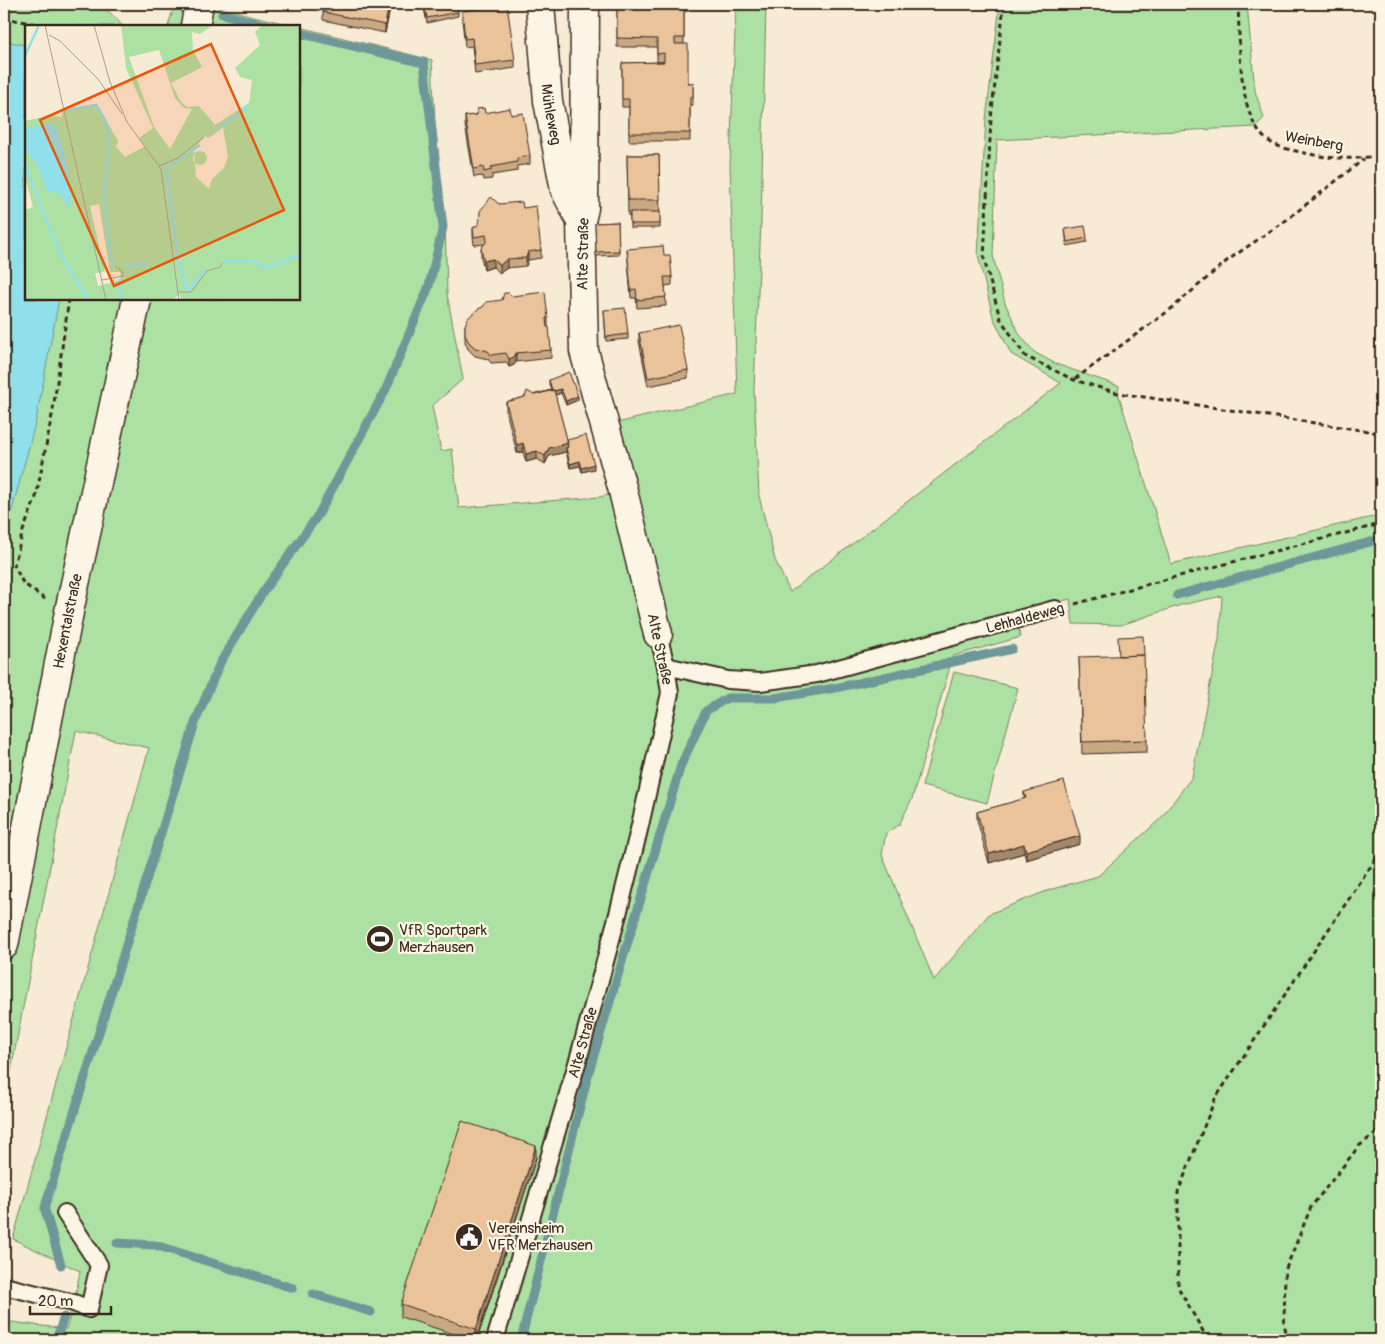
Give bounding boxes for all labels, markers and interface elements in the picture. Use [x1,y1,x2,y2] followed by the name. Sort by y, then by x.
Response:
[25,25,300,300] inset map
[537,83,565,147] street label: Mühleweg
[1283,127,1345,156] street label: Weinberg
[573,217,594,291] street label: Alte Straße
[49,571,87,670] street label: Hexentalstraße
[984,599,1066,638] street label: Lehhaldeweg
[643,612,676,687] street label: Alte Straße
[399,921,488,957] place label: VfR Sportpark Merzhausen
[365,924,395,954] sports icon: VfR Sportpark Merzhausen
[564,1005,602,1081] street label: Alte Straße
[488,1219,593,1255] place label: Vereinsheim VFR Merzhausen
[454,1222,484,1252] public building icon: Vereinsheim VFR Merzhausen
[30,1284,111,1316] scale bar
[38,1292,73,1311] text: 20 m

